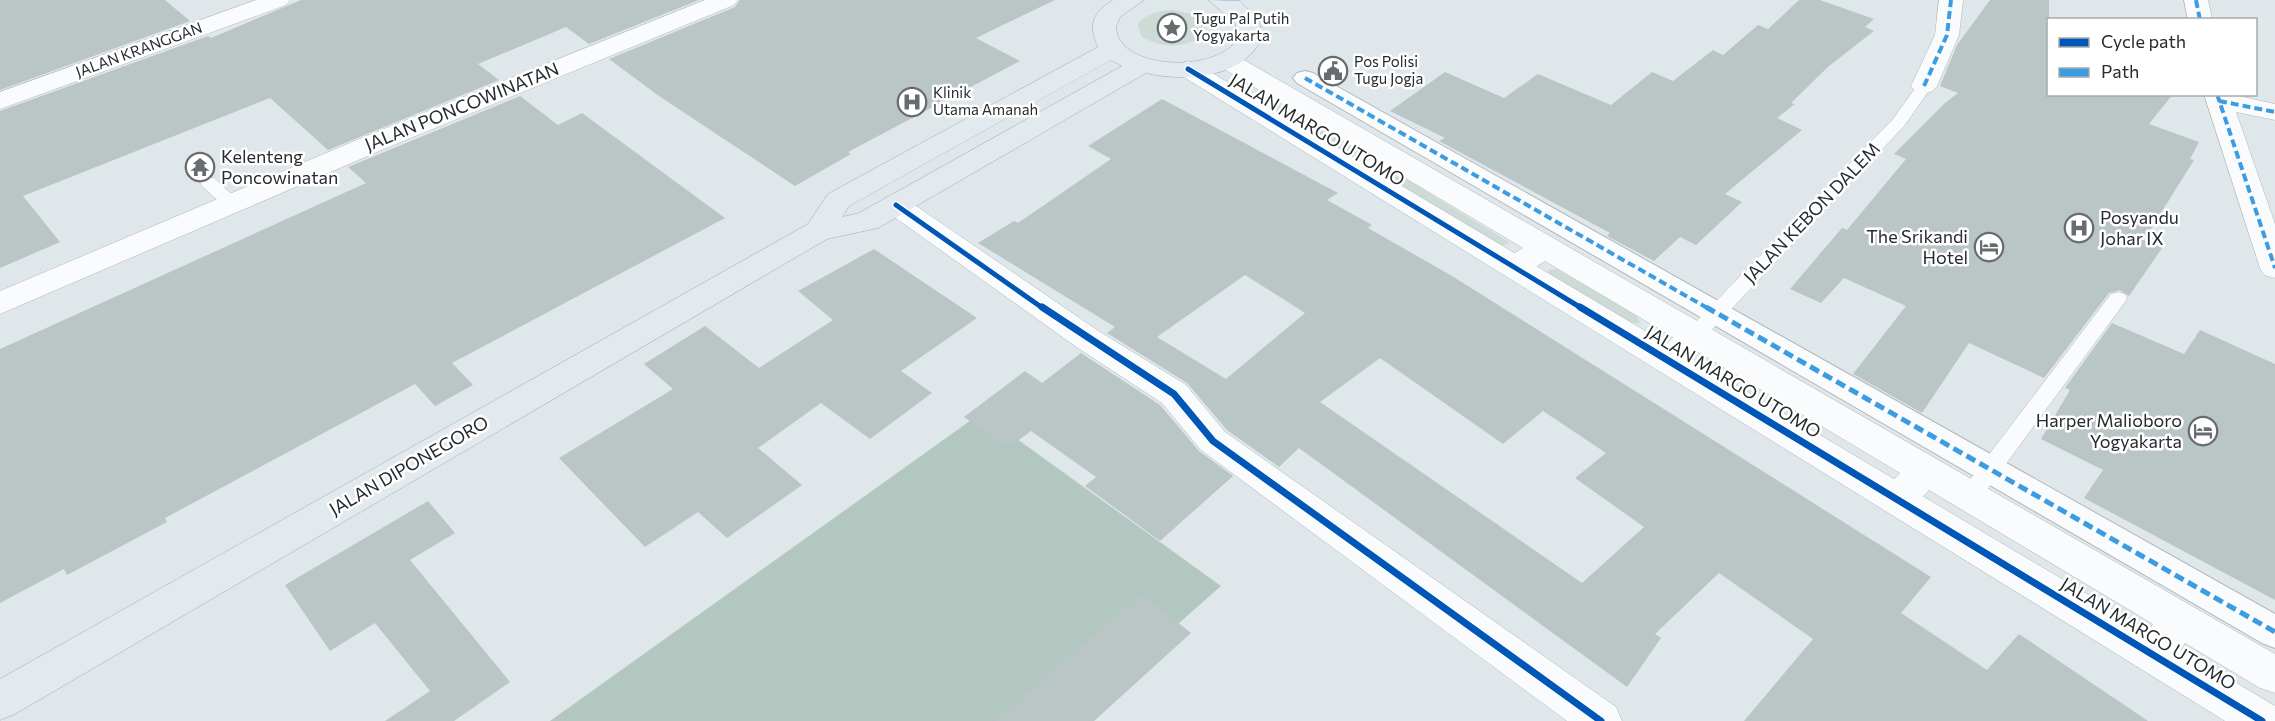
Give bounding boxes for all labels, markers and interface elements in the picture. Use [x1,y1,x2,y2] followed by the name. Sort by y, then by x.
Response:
[1193,9,1289,44] place label: Tugu Pal Putih Yogyakarta
[1156,12,1188,44] place icon: Tugu Pal Putih Yogyakarta
[73,18,204,80] street label: JALAN KRANGGAN
[2047,18,2257,96] legend
[2101,30,2186,52] text: Cycle path
[1354,52,1423,87] place label: Pos Polisi Tugu Jogja
[1317,55,1349,87] public building icon: Pos Polisi Tugu Jogja
[361,57,562,155] street label: JALAN PONCOWINATAN
[2101,60,2139,82] text: Path
[1226,68,1409,190] street label: JALAN MARGO UTOMO
[933,83,1038,118] place label: Klinik Utama Amanah
[896,86,928,118] hospital icon: Klinik Utama Amanah
[1738,137,1884,287] street label: JALAN KEBON DALEM
[221,145,338,188] place label: Kelenteng Poncowinatan
[184,151,216,183] temple icon: Kelenteng Poncowinatan
[2100,206,2179,249] place label: Posyandu Johar IX
[2063,212,2095,244] hospital icon: Posyandu Johar IX
[1866,225,1968,268] place label: The Srikandi Hotel
[1973,231,2005,263] hotel icon: The Srikandi Hotel
[1642,320,1825,442] street label: JALAN MARGO UTOMO
[2036,409,2182,452] place label: Harper Malioboro Yogyakarta
[325,411,492,520] street label: JALAN DIPONEGORO
[2187,415,2219,447] hotel icon: Harper Malioboro Yogyakarta
[2057,572,2240,694] street label: JALAN MARGO UTOMO

